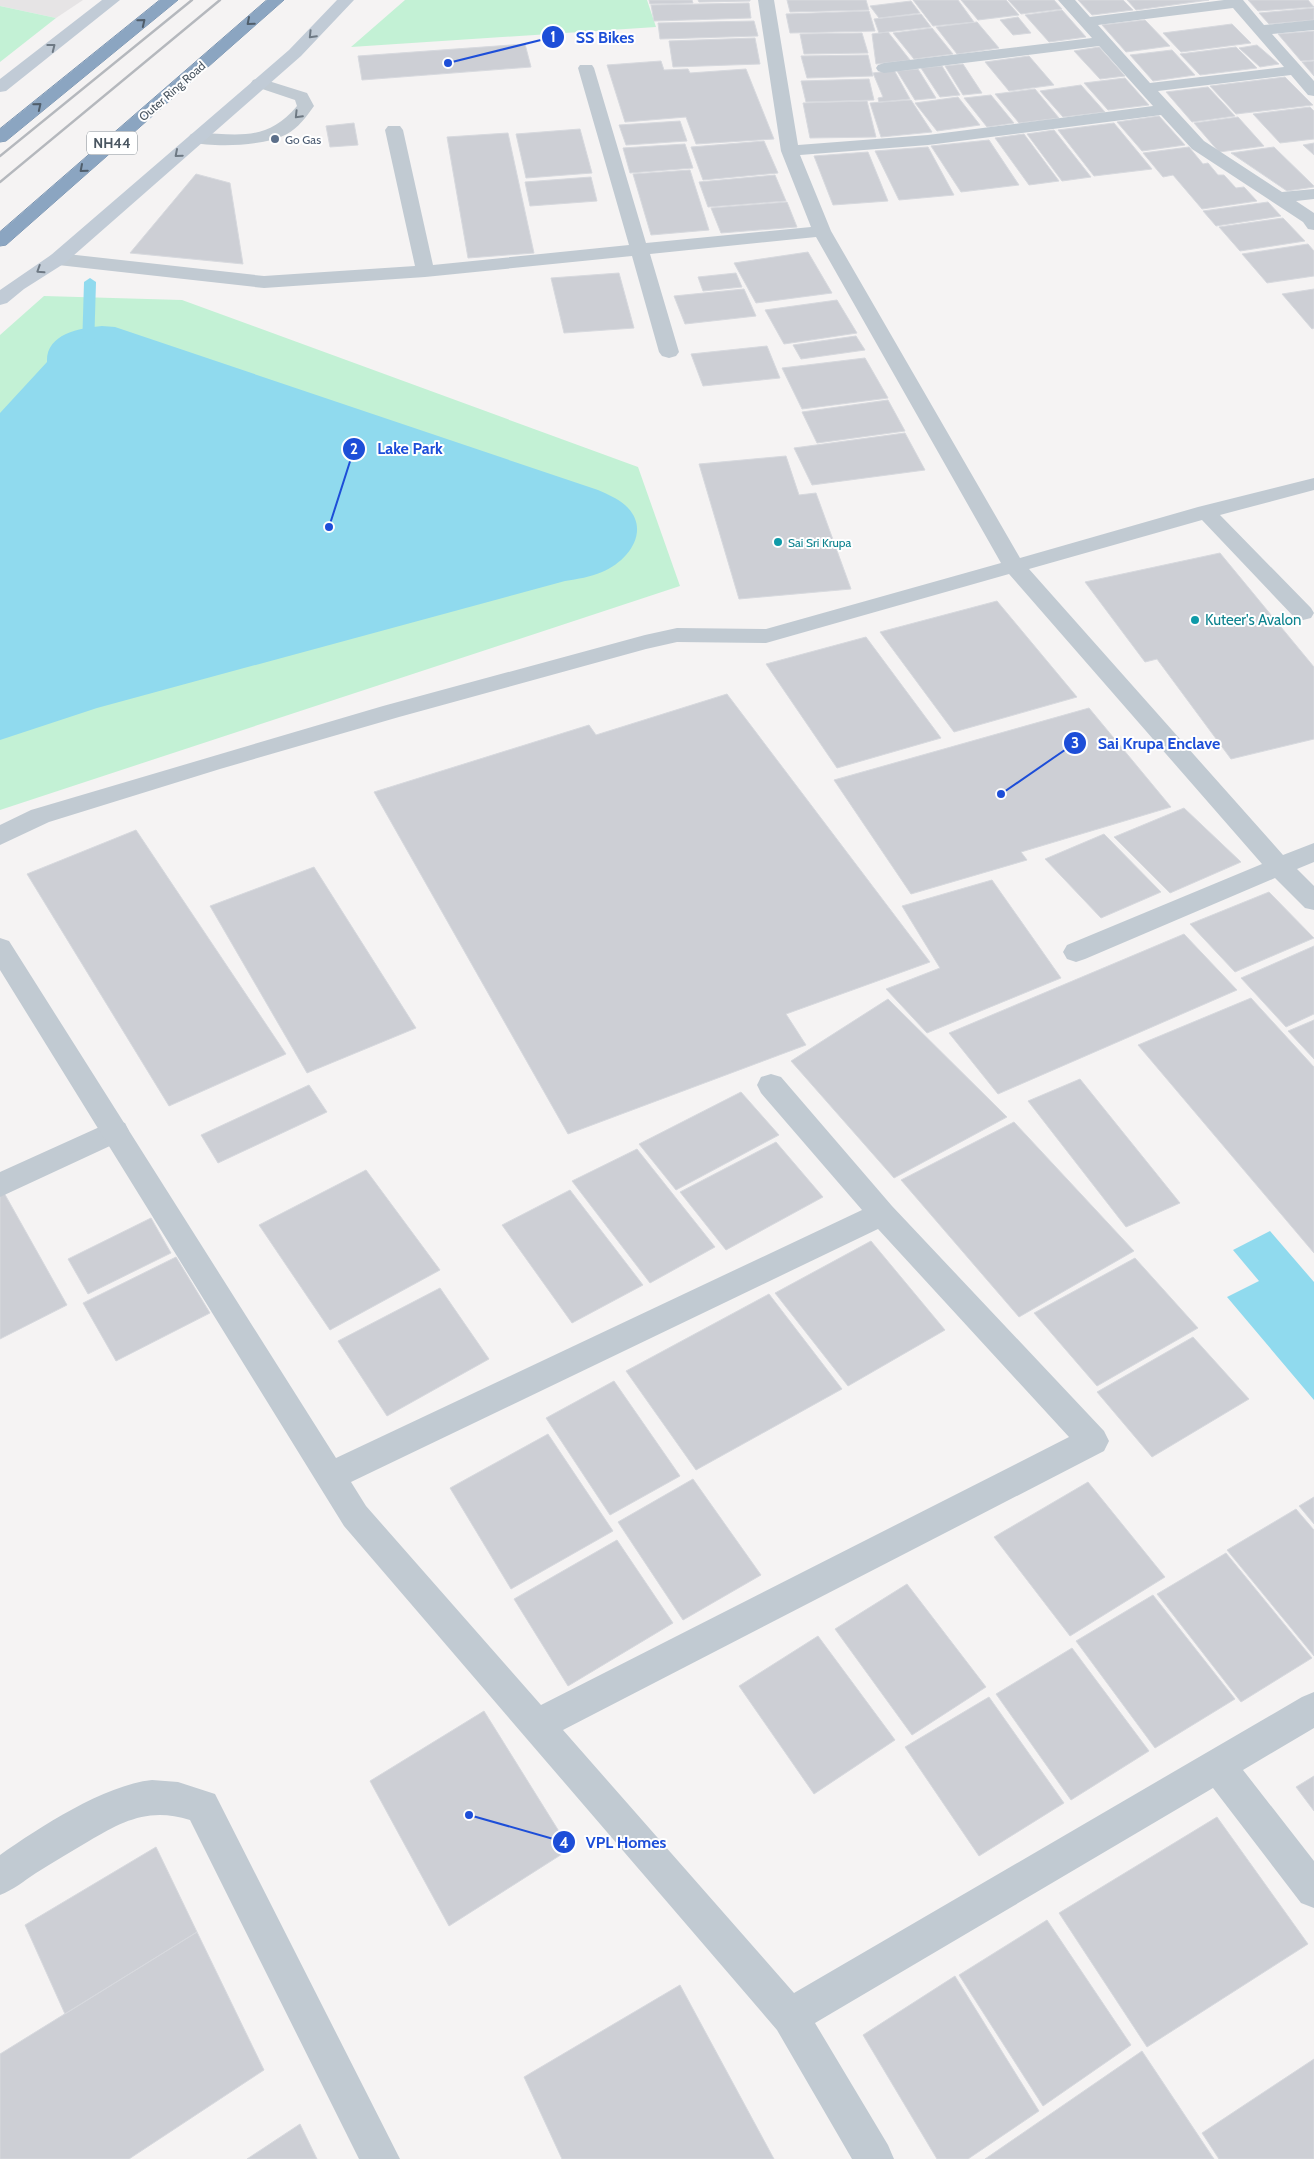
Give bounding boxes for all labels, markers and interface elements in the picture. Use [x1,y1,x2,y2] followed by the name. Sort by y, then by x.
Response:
[247,17,256,26] one-way arrow
[136,20,145,28] one-way arrow
[541,22,644,53] callout: SS Bikes
[550,28,556,46] text: 1
[576,28,634,47] text: SS Bikes
[309,29,318,38] one-way arrow
[46,44,55,52] one-way arrow
[136,58,208,124] street label: Outer Ring Road
[32,104,41,112] one-way arrow
[295,109,304,118] one-way arrow
[87,132,137,154] road number: NH44
[285,132,321,147] place label: Go Gas
[269,133,281,145] marker: Go Gas
[174,149,183,158] one-way arrow
[79,163,88,172] one-way arrow
[36,264,46,273] one-way arrow
[342,433,453,464] callout: Lake Park
[377,439,443,458] text: Lake Park
[350,440,358,458] text: 2
[788,535,852,550] place label: Sai Sri Krupa
[772,536,784,548] marker: Sai Sri Krupa
[1205,611,1301,629] place label: Kuteer's Avalon
[1189,614,1201,626] marker: Kuteer's Avalon
[1062,728,1230,759] callout: Sai Krupa Enclave
[1071,734,1079,752] text: 3
[1098,734,1220,753] text: Sai Krupa Enclave
[551,1827,677,1858] callout: VPL Homes
[586,1833,666,1852] text: VPL Homes
[559,1834,569,1852] text: 4

